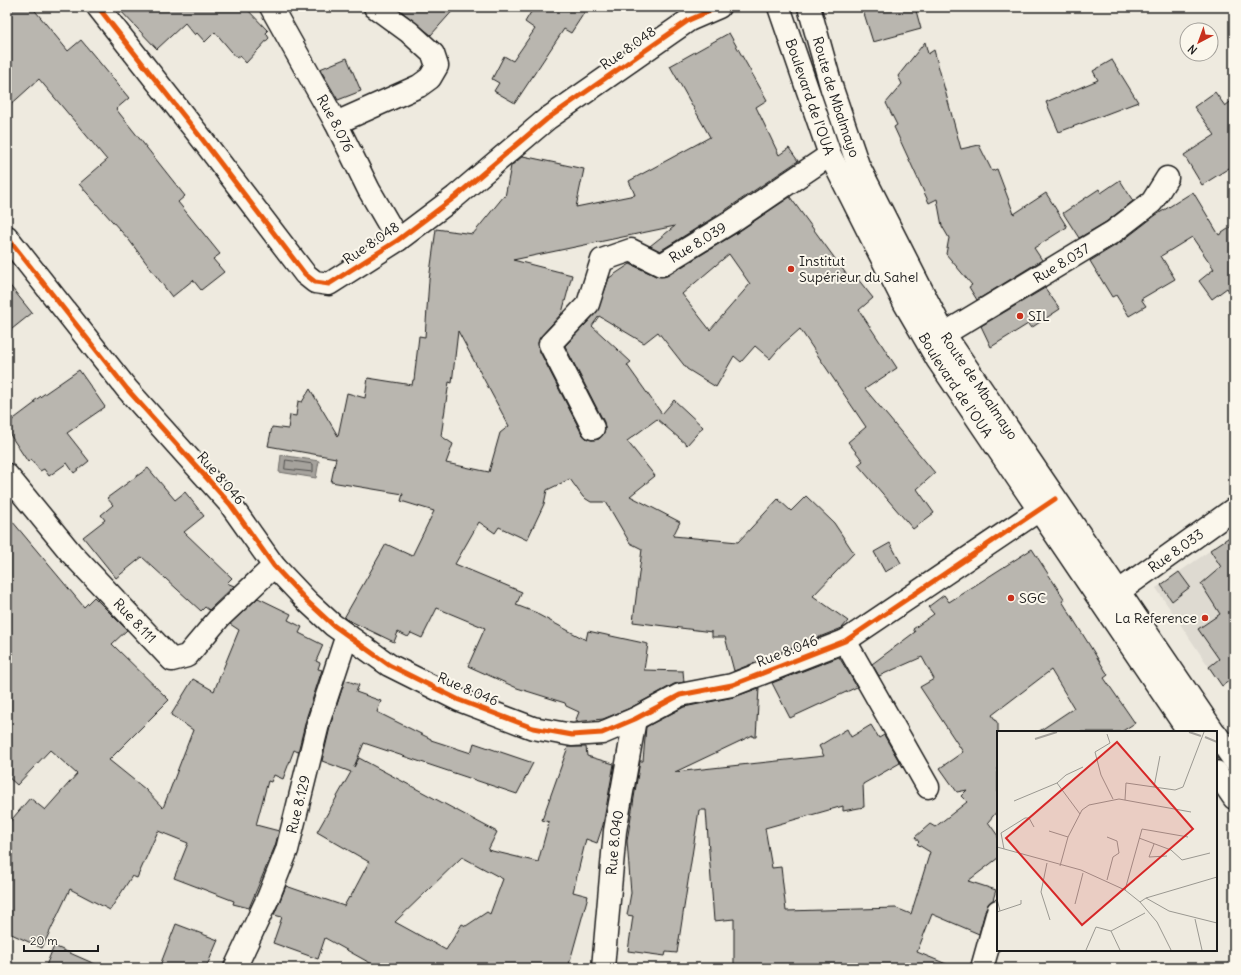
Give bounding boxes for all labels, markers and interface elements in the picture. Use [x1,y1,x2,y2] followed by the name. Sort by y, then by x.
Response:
[597,22,659,74] street label: Rue 8.048
[1179,22,1219,62] north arrow
[809,35,864,160] street label: Route de Mbalmayo
[782,36,838,157] street label: Boulevard de l'OUA
[1185,42,1200,57] text: N
[313,91,358,155] street label: Rue 8.076
[339,218,403,268] street label: Rue 8.048
[666,218,730,267] street label: Rue 8.039
[1030,239,1093,287] street label: Rue 8.037
[799,252,918,286] place label: Institut Supérieur du Sahel
[786,264,796,274] marker: Institut Supérieur du Sahel
[1028,307,1050,325] place label: SIL
[1015,311,1025,321] marker: SIL
[915,329,997,441] street label: Boulevard de l'OUA
[937,329,1022,443] street label: Route de Mbalmayo
[193,448,249,508] street label: Rue 8.046
[1145,525,1207,577] street label: Rue 8.033
[1019,589,1046,607] place label: SGC
[1006,593,1016,603] marker: SGC
[110,595,160,647] street label: Rue 8.111
[1115,609,1197,627] place label: La Reference
[1200,613,1210,623] marker: La Reference
[754,631,820,671] street label: Rue 8.046
[435,668,501,710] street label: Rue 8.046
[997,731,1217,951] inset map
[282,773,314,835] street label: Rue 8.129
[602,809,628,876] street label: Rue 8.040
[24,927,98,953] scale bar
[30,933,58,948] text: 20 m

